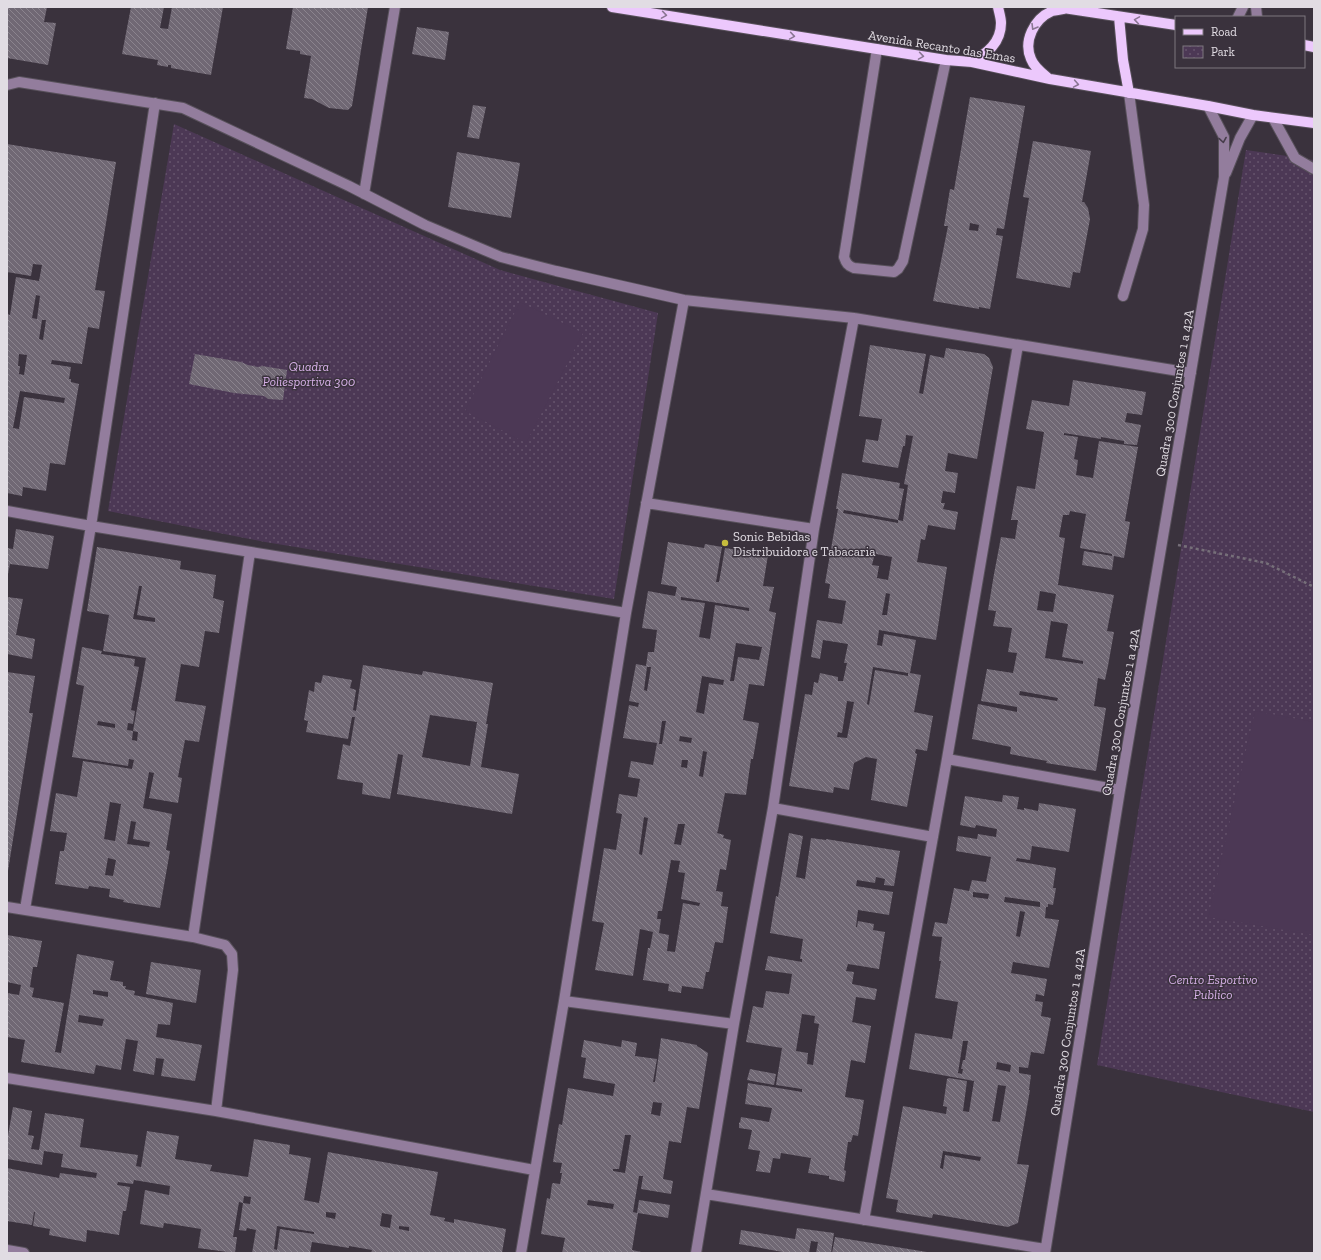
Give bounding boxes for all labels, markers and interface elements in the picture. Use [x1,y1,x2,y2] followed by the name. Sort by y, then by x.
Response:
[661,10,667,19] one-way arrow
[1134,16,1141,24] one-way arrow
[1175,16,1305,68] legend
[1032,23,1039,30] one-way arrow
[1211,25,1237,39] text: Road
[867,27,1017,66] street label: Avenida Recanto das Emas
[789,31,795,39] one-way arrow
[1211,45,1236,59] text: Park
[918,51,924,60] one-way arrow
[1073,79,1079,87] one-way arrow
[1218,137,1227,143] one-way arrow
[1152,308,1198,478] street label: Quadra 300 Conjuntos 1 a 42A
[263,359,355,389] park label: Quadra Poliesportiva 300
[733,529,876,559] place label: Sonic Bebidas Distribuidora e Tabacaria
[720,538,730,548] marker: Sonic Bebidas Distribuidora e Tabacaria
[1098,627,1144,797] street label: Quadra 300 Conjuntos 1 a 42A
[1047,947,1089,1117] street label: Quadra 300 Conjuntos 1 a 42A
[1169,972,1258,1002] park label: Centro Esportivo Publico

